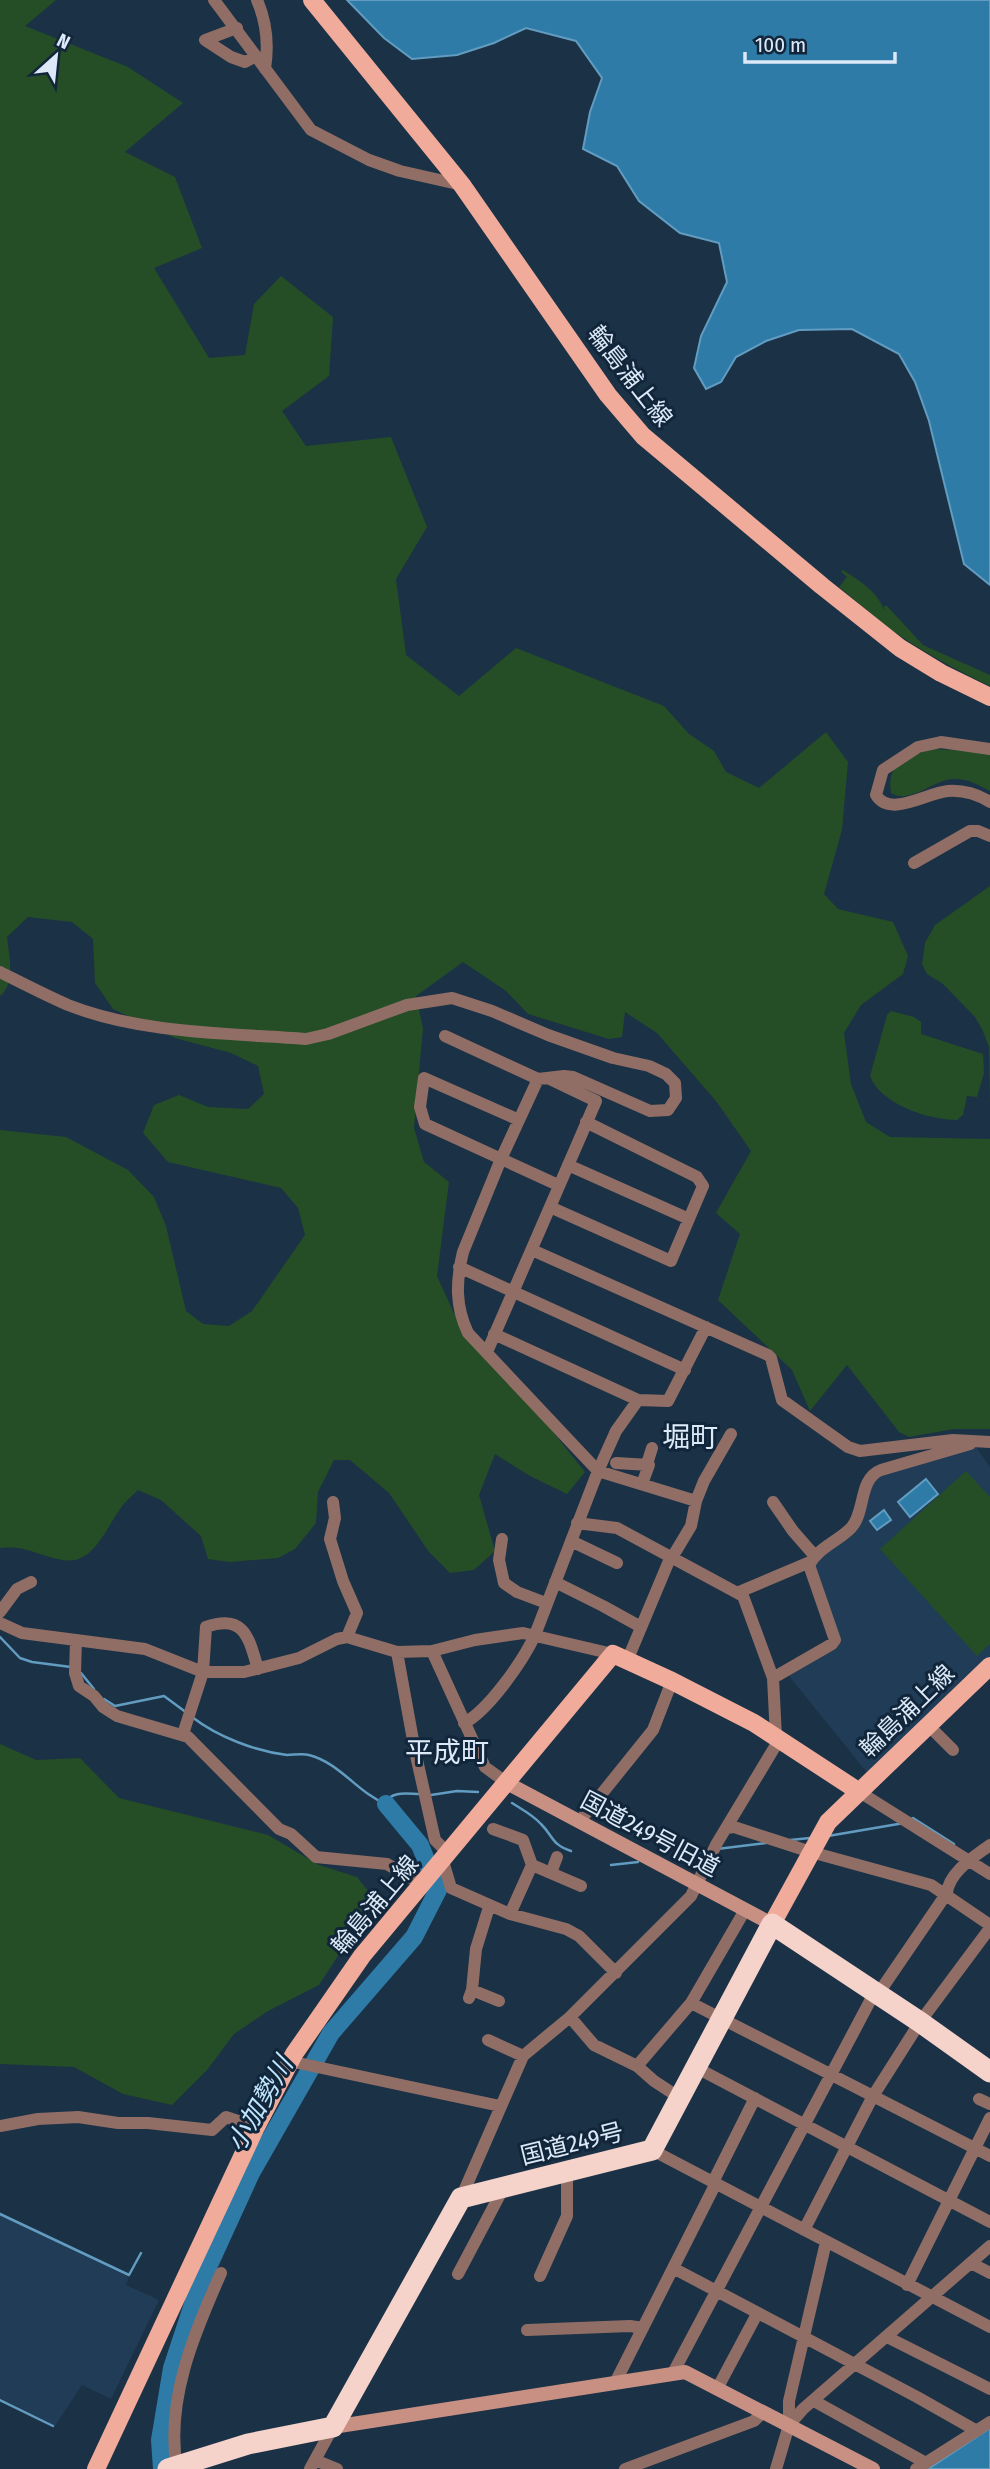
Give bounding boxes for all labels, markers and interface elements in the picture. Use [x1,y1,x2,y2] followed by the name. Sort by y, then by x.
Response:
[21,21,91,91] north arrow
[745,21,895,65] scale bar
[53,28,74,54] text: N
[755,32,806,58] text: 100 m
[582,320,678,432] street label: 輪島浦上線
[662,1421,718,1454] district label: 堀町
[854,1659,960,1763] street label: 輪島浦上線
[405,1736,489,1769] district label: 平成町
[576,1786,724,1882] street label: 国道249号旧道
[326,1850,424,1960] street label: 輪島浦上線
[221,2049,301,2157] water label: 小加勢川
[518,2118,626,2170] street label: 国道249号

